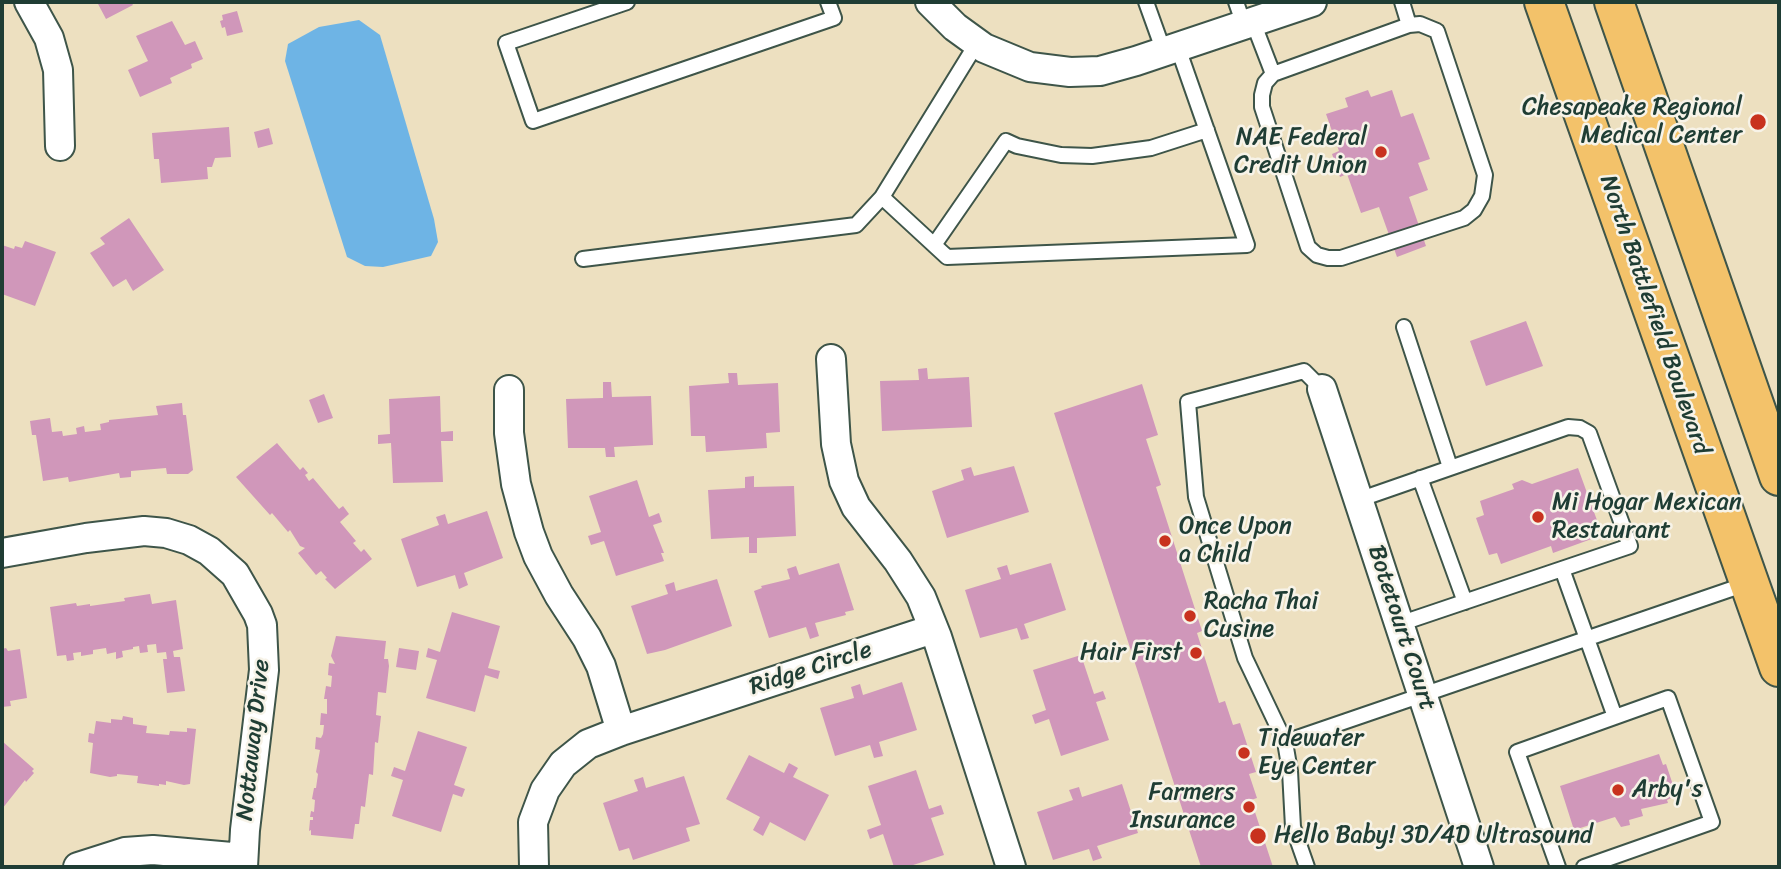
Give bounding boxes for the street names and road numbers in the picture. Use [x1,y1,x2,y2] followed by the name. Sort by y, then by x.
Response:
[1593,172,1715,458] street label: North Battlefield Boulevard
[1361,542,1441,714] street label: Botetourt Court
[746,636,876,702] street label: Ridge Circle
[231,658,277,822] street label: Nottaway Drive

